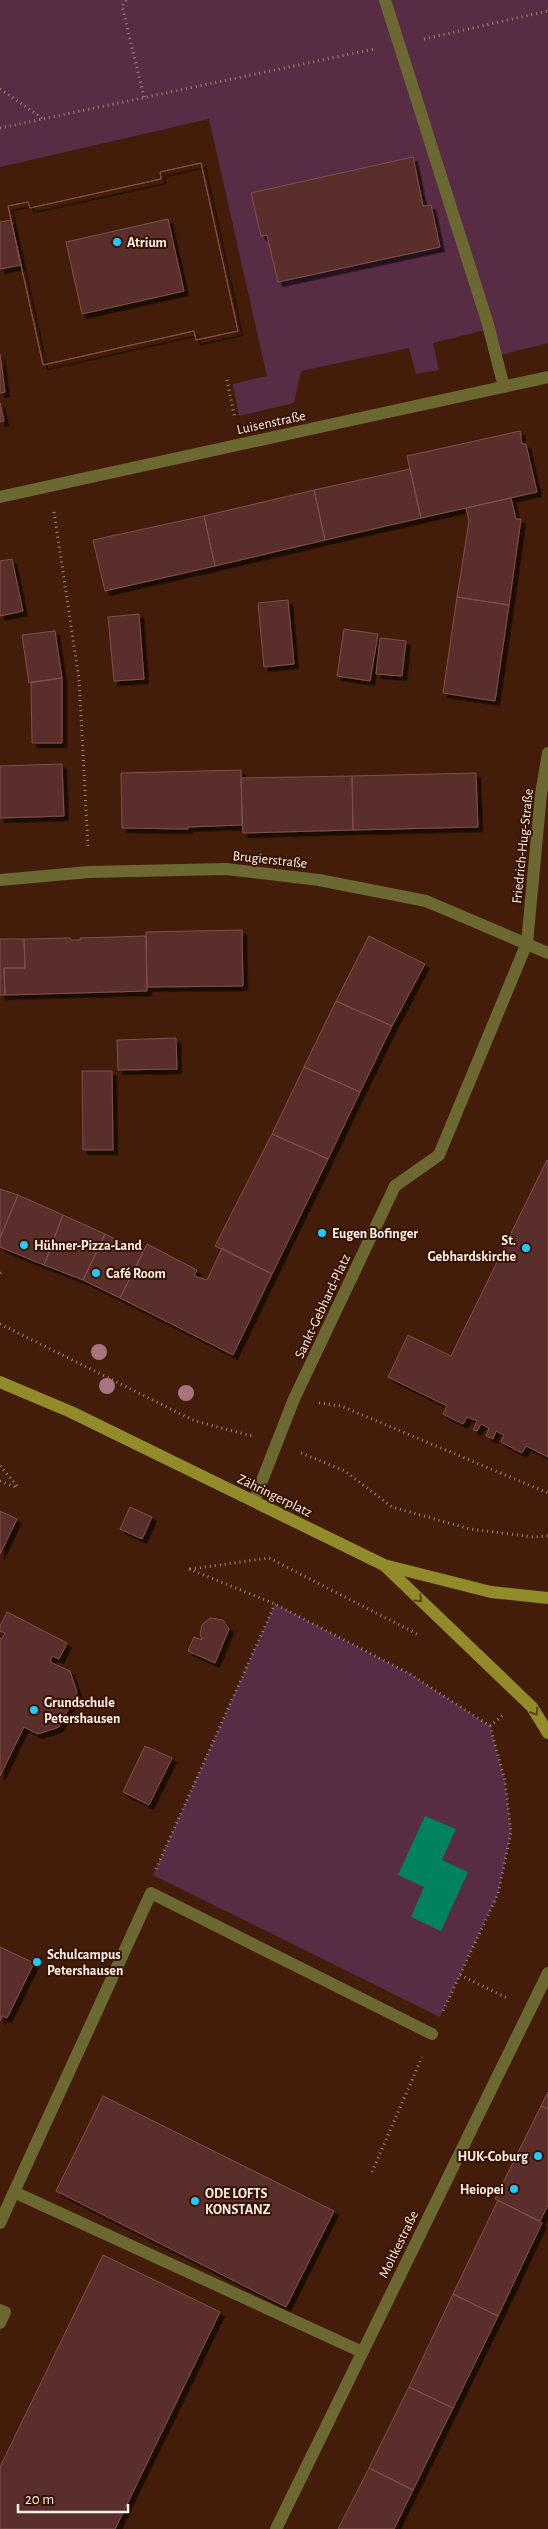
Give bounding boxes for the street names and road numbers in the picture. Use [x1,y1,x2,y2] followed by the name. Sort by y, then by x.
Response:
[236,409,307,437] street label: Luisenstraße
[510,788,536,904] street label: Friedrich-Hug-Straße
[232,849,308,871] street label: Brugierstraße
[293,1252,353,1361] street label: Sankt-Gebhard-Platz
[235,1472,314,1520] street label: Zähringerplatz
[377,2209,421,2280] street label: Moltkestraße

